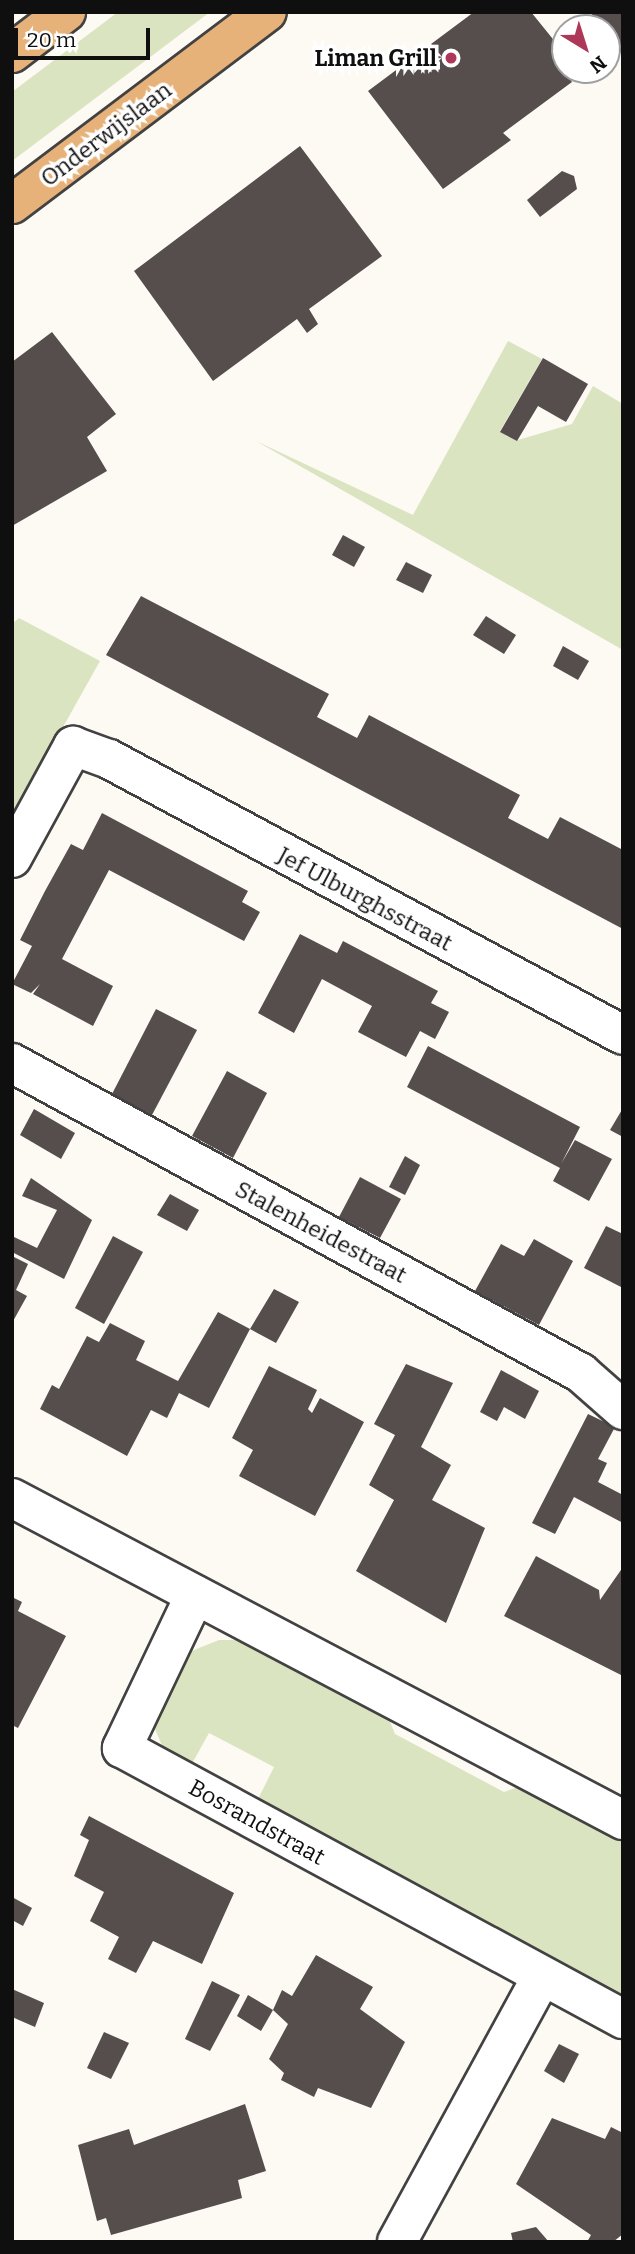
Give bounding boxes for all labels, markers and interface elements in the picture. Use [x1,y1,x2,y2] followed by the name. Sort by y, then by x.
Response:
[18,14,154,58] scale bar
[551,14,621,84] north arrow
[27,27,76,53] text: 20 m
[315,44,437,72] place label: Liman Grill
[443,50,459,66] marker: Liman Grill
[585,51,611,78] text: N
[35,76,177,192] street label: Onderwijslaan
[273,841,457,957] street label: Jef Ulburghsstraat
[231,1175,411,1289] street label: Stalenheidestraat
[184,1773,330,1871] street label: Bosrandstraat

